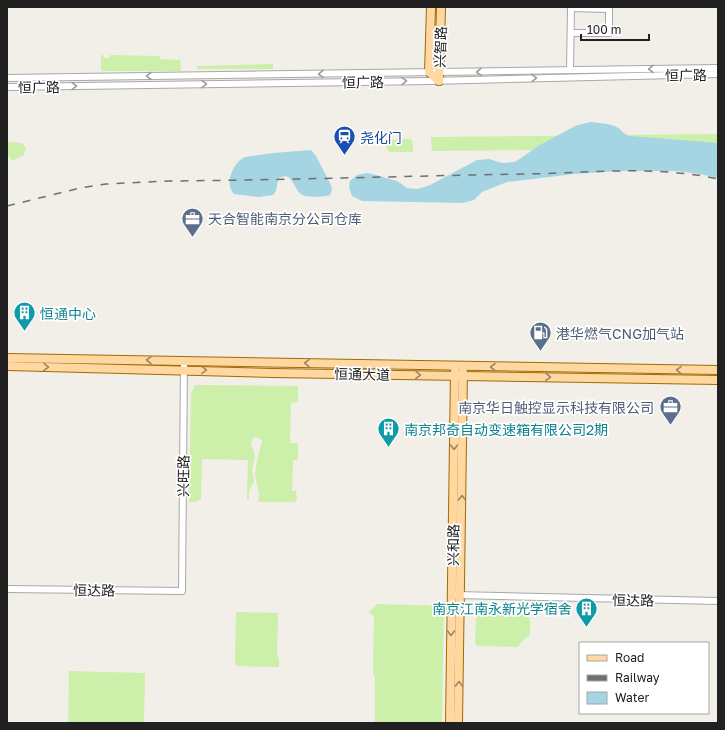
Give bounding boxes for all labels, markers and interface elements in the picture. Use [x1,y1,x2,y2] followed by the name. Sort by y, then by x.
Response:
[581,16,649,42] scale bar
[587,22,621,37] text: 100 m
[431,26,449,68] street label: 兴智路
[648,65,654,73] one-way arrow
[665,66,707,84] street label: 恒广路
[476,67,482,76] one-way arrow
[318,70,324,78] one-way arrow
[146,72,152,80] one-way arrow
[342,73,384,91] street label: 恒广路
[531,74,537,83] one-way arrow
[401,77,407,85] one-way arrow
[18,78,60,96] street label: 恒广路
[201,80,207,88] one-way arrow
[71,82,77,90] one-way arrow
[331,124,357,157] station icon: 尧化门
[360,129,402,146] place label: 尧化门
[179,205,205,238] office icon: 天合智能南京分公司仓库
[208,210,362,227] place label: 天合智能南京分公司仓库
[12,300,38,333] building icon: 恒通中心
[40,305,96,322] place label: 恒通中心
[527,320,553,353] fuel station icon: 港华燃气CNG加气站
[556,325,684,342] place label: 港华燃气CNG加气站
[146,356,152,365] one-way arrow
[304,359,310,367] one-way arrow
[43,363,49,371] one-way arrow
[490,363,496,371] one-way arrow
[334,365,390,383] street label: 恒通大道
[201,366,207,375] one-way arrow
[676,366,682,374] one-way arrow
[415,371,421,379] one-way arrow
[545,373,551,381] one-way arrow
[657,394,683,427] office icon: 南京华日触控显示科技有限公司
[458,399,654,416] place label: 南京华日触控显示科技有限公司
[375,416,401,449] building icon: 南京邦奇自动变速箱有限公司2期
[404,421,608,438] place label: 南京邦奇自动变速箱有限公司2期
[450,444,458,450] one-way arrow
[174,455,192,497] street label: 兴旺路
[458,495,466,501] one-way arrow
[444,524,462,566] street label: 兴和路
[73,581,115,599] street label: 恒达路
[612,591,654,609] street label: 恒达路
[574,595,600,628] building icon: 南京江南永新光学宿舍
[432,600,572,617] place label: 南京江南永新光学宿舍
[447,630,455,636] one-way arrow
[579,642,709,714] legend
[615,650,644,665] text: Road
[615,670,660,685] text: Railway
[454,681,463,687] one-way arrow
[615,690,649,705] text: Water

